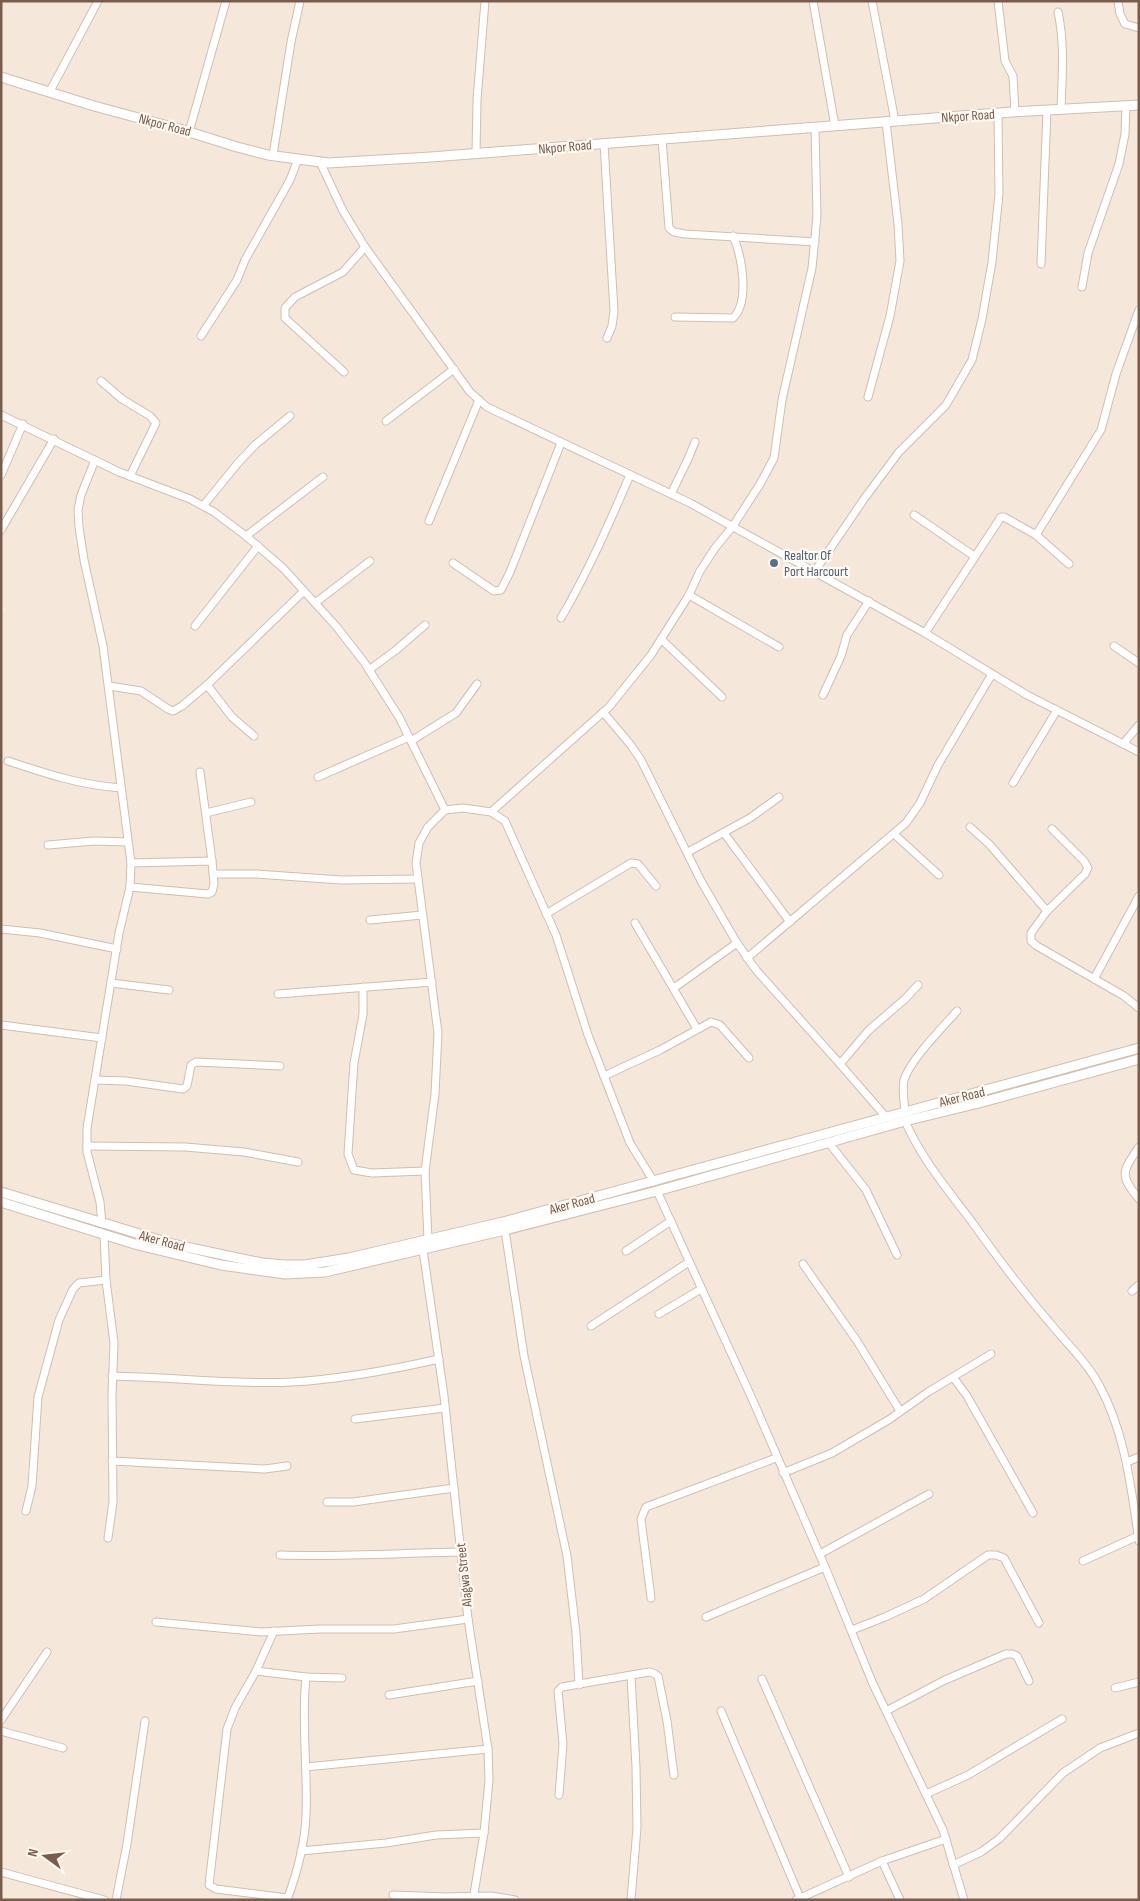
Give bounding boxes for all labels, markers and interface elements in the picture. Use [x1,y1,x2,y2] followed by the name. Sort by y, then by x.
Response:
[941,106,996,126] street label: Nkpor Road
[137,110,193,140] street label: Nkpor Road
[538,136,593,158] street label: Nkpor Road
[784,547,848,580] place label: Realtor Of Port Harcourt
[768,557,780,569] marker: Realtor Of Port Harcourt
[936,1083,987,1111] street label: Aker Road
[546,1190,597,1218] street label: Aker Road
[136,1227,187,1255] street label: Aker Road
[452,1542,476,1609] street label: Alagwa Street
[20,1831,70,1881] north arrow
[24,1847,42,1859] text: N

